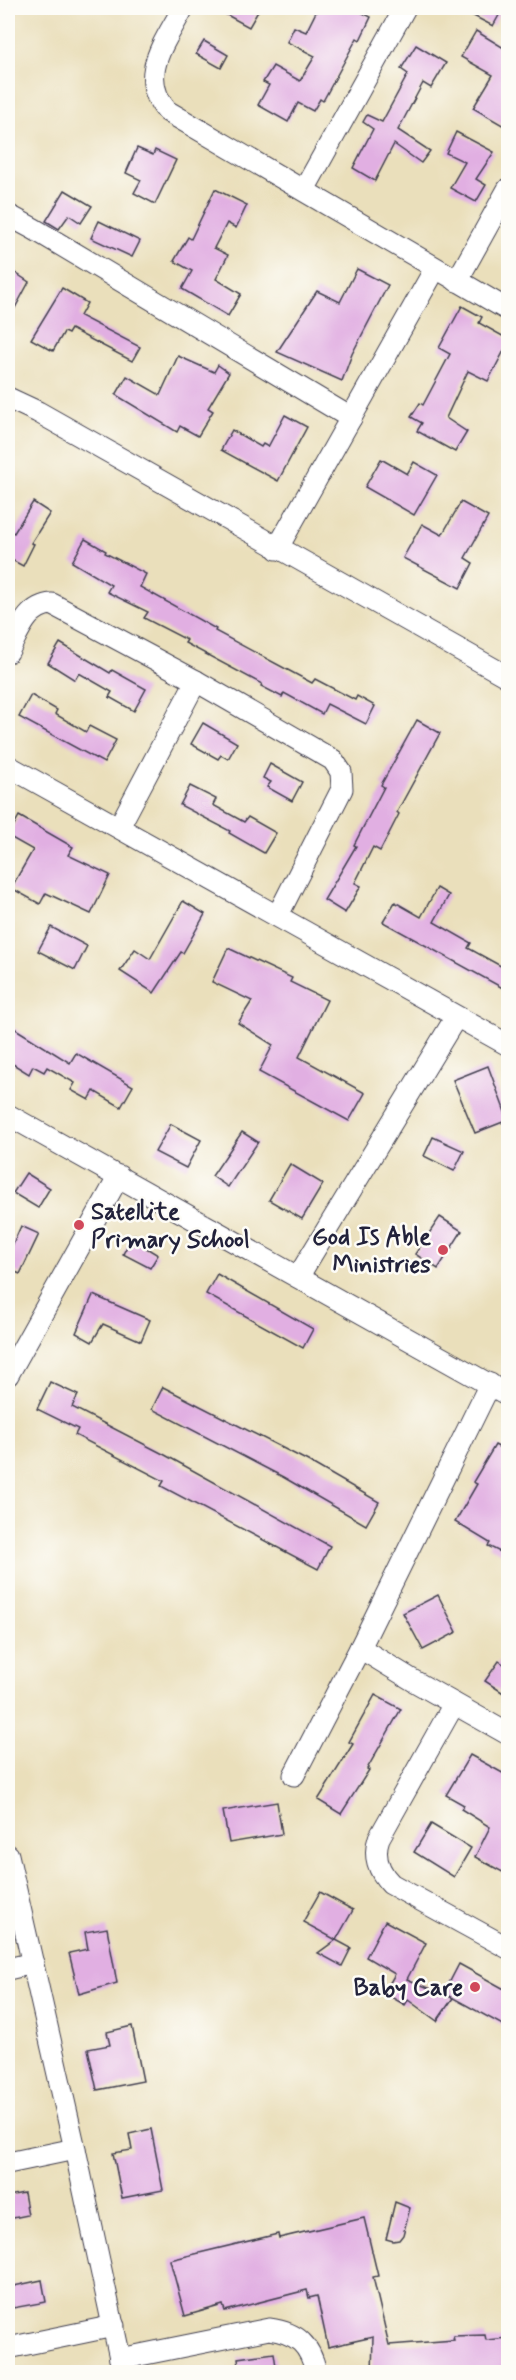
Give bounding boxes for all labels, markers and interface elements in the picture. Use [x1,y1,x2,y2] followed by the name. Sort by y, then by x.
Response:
[91,1197,250,1256] place label: Satellite Primary School
[72,1218,86,1232] marker: Satellite Primary School
[312,1222,431,1281] place label: God Is Able Ministries
[436,1243,450,1257] marker: God Is Able Ministries
[354,1973,463,2004] place label: Baby Care
[468,1980,482,1994] marker: Baby Care

